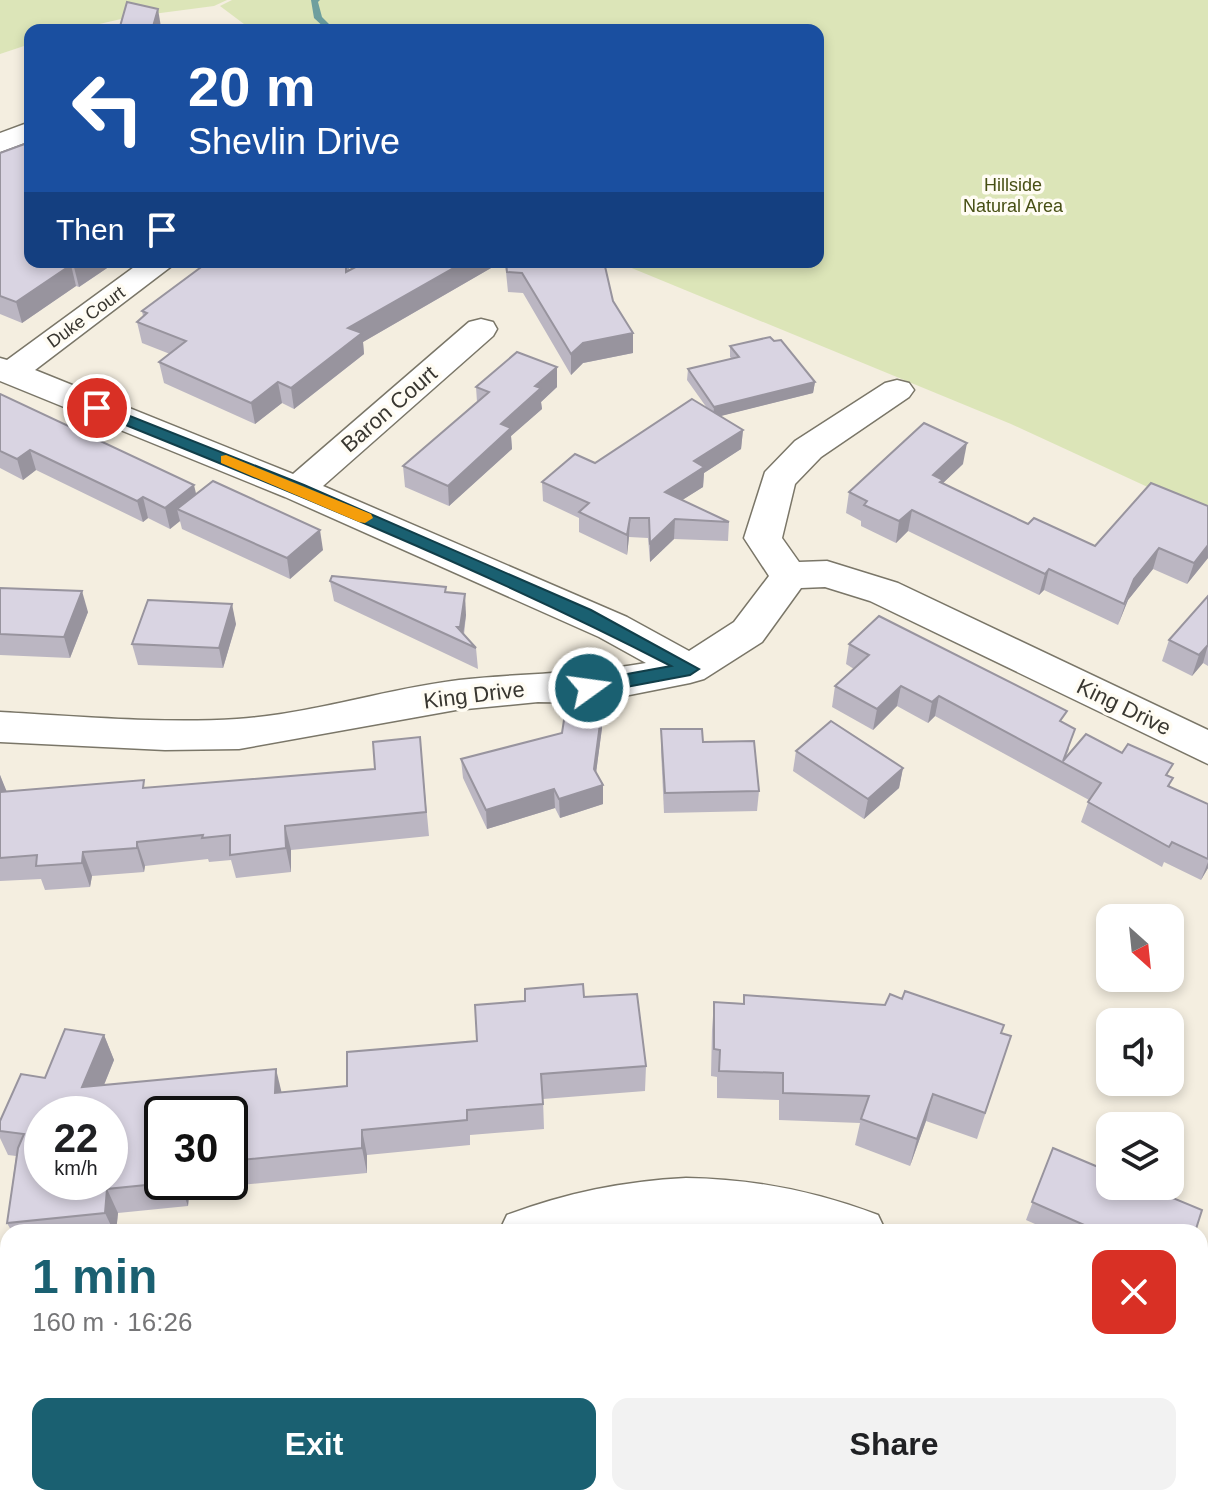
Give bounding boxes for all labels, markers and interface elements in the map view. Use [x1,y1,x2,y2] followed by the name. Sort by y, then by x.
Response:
[188,55,316,118] text: 20 m
[56,56,160,160] icon: left
[188,121,400,162] text: Shevlin Drive
[963,175,1064,216] park label: Hillside Natural Area
[140,208,184,252] icon: arrive
[56,213,124,246] text: Then
[43,282,129,352] street label: Duke Court
[336,361,442,457] street label: Baron Court
[63,374,131,442] pin
[75,386,119,430] icon: arrive
[547,646,631,730] position arrow
[1073,674,1175,740] street label: King Drive
[422,676,526,714] street label: King Drive
[1096,904,1184,992] north arrow
[1096,904,1184,1200] map controls
[1096,1008,1184,1096] button: sound
[144,1096,248,1200] speed limit sign: 30
[1096,1112,1184,1200] button: layers
[54,1116,98,1160] text: 22
[54,1157,98,1179] text: km/h
[32,1250,157,1303] text: 1 min
[1092,1250,1176,1334] button: close
[32,1307,192,1337] text: 160 m · 16:26
[32,1398,596,1490] button: Exit
[612,1398,1176,1490] button: Share

